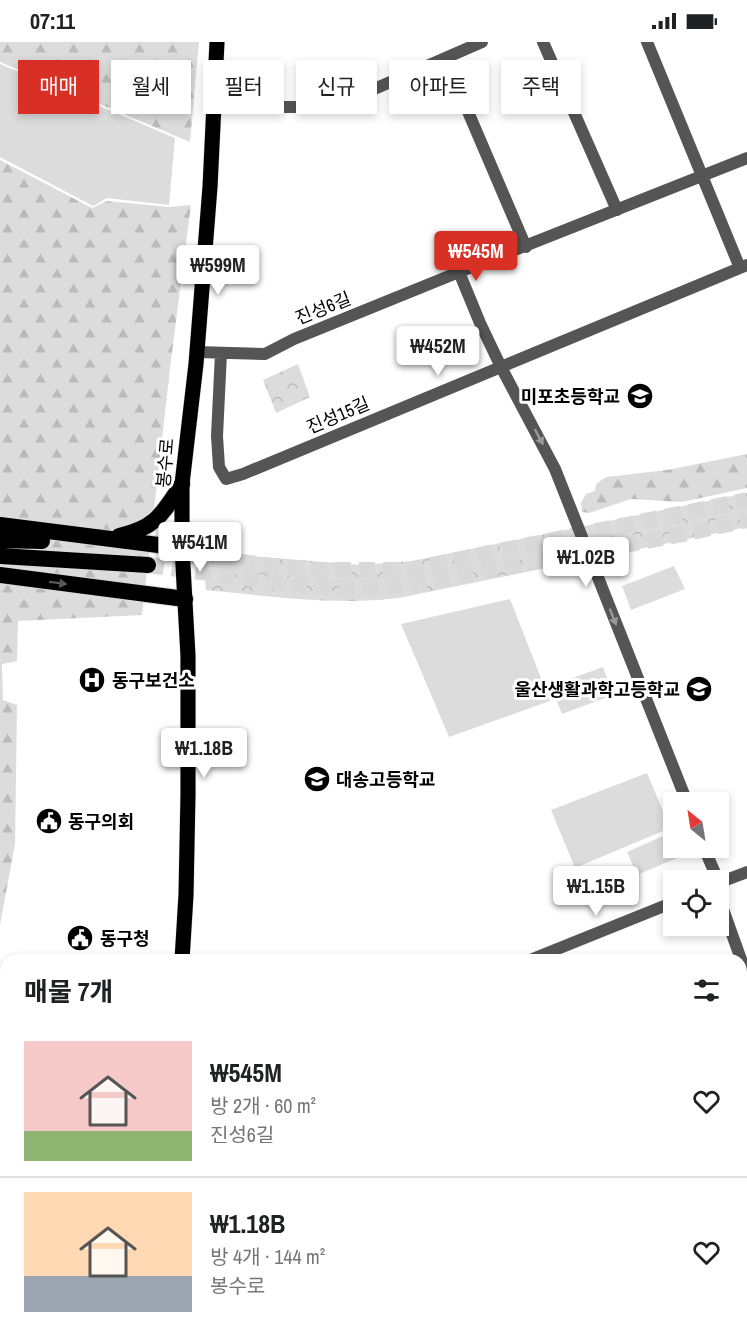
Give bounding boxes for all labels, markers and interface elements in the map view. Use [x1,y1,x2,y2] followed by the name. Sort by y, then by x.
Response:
[30,6,75,36] text: 07:11
[18,60,99,114] chip: 매매
[111,60,191,114] chip: 월세
[203,60,284,114] chip: 필터
[296,60,377,114] chip: 신규
[389,60,489,114] chip: 아파트
[501,60,581,114] chip: 주택
[434,231,518,282] pin: ₩545M
[448,237,504,264] text: ₩545M
[176,245,260,296] pin: ₩599M
[190,251,246,278] text: ₩599M
[291,286,355,330] street label: 진성6길
[396,326,480,377] pin: ₩452M
[410,332,466,359] text: ₩452M
[625,381,655,411] school or university icon: 미포초등학교
[521,384,620,409] place label: 미포초등학교
[303,391,373,439] street label: 진성15길
[534,428,544,445] one-way arrow
[150,437,180,489] street label: 봉수로
[158,522,242,573] pin: ₩541M
[172,528,228,555] text: ₩541M
[537,537,635,588] pin: ₩1.02B
[557,543,615,570] text: ₩1.02B
[49,578,68,587] one-way arrow
[609,608,619,626] one-way arrow
[77,665,107,695] hospital icon: 동구보건소
[112,668,195,693] place label: 동구보건소
[684,674,714,704] school or university icon: 울산생활과학고등학교
[514,677,680,702] place label: 울산생활과학고등학교
[155,728,253,779] pin: ₩1.18B
[175,734,233,761] text: ₩1.18B
[302,764,332,794] school or university icon: 대송고등학교
[336,767,435,792] place label: 대송고등학교
[663,792,729,858] north arrow
[663,792,729,936] map controls
[34,806,64,836] public building icon: 동구의회
[68,809,134,834] place label: 동구의회
[547,866,645,917] pin: ₩1.15B
[663,870,729,936] button: locate
[567,872,625,899] text: ₩1.15B
[65,923,95,953] public building icon: 동구청
[100,926,150,951] place label: 동구청
[24,974,114,1009] text: 매물 7개
[690,974,723,1007] icon: filters
[210,1055,282,1090] text: ₩545M
[72,1065,144,1137] icon: home
[690,1085,723,1118] icon: heart
[210,1092,316,1119] text: 방 2개 · 60 m²
[210,1121,274,1148] text: 진성6길
[210,1206,285,1241] text: ₩1.18B
[72,1216,144,1288] icon: home
[690,1236,723,1269] icon: heart
[210,1243,325,1270] text: 방 4개 · 144 m²
[210,1272,265,1299] text: 봉수로

